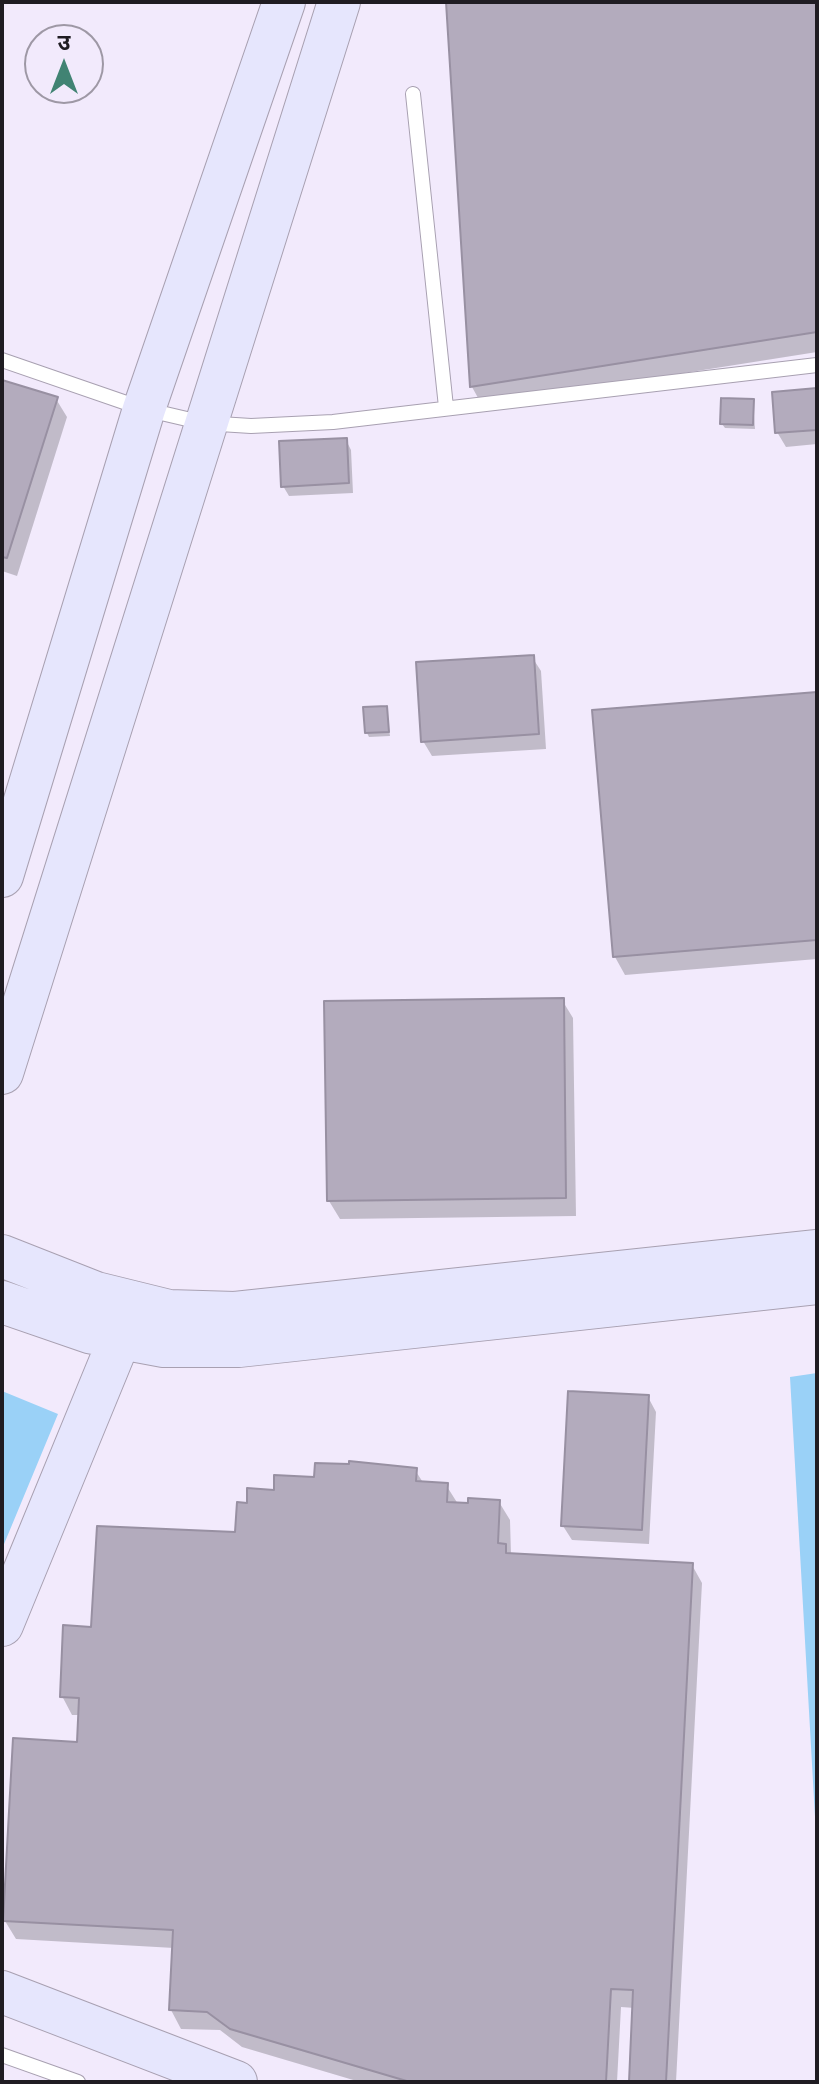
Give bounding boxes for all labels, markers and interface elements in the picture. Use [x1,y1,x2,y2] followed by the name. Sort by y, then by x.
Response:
[24,24,104,104] north arrow
[58,29,70,55] text: उ

